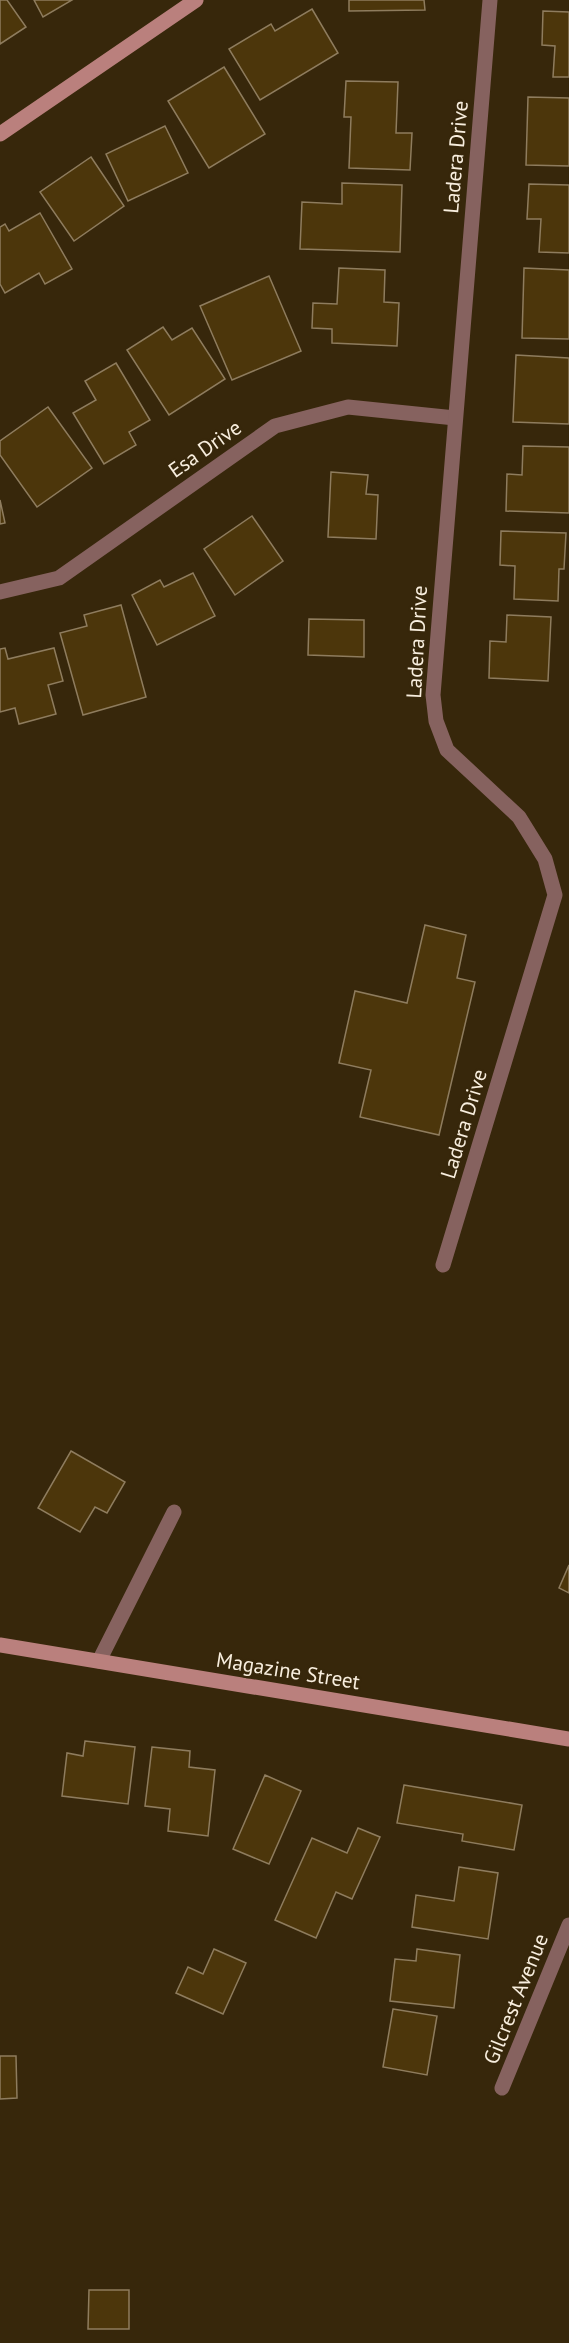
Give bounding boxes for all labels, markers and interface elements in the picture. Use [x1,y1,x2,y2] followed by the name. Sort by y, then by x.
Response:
[437,99,474,214] street label: Ladera Drive
[163,414,247,484] street label: Esa Drive
[400,585,433,699] street label: Ladera Drive
[434,1066,493,1182] street label: Ladera Drive
[214,1646,362,1695] street label: Magazine Street
[477,1930,554,2068] street label: Gilcrest Avenue

